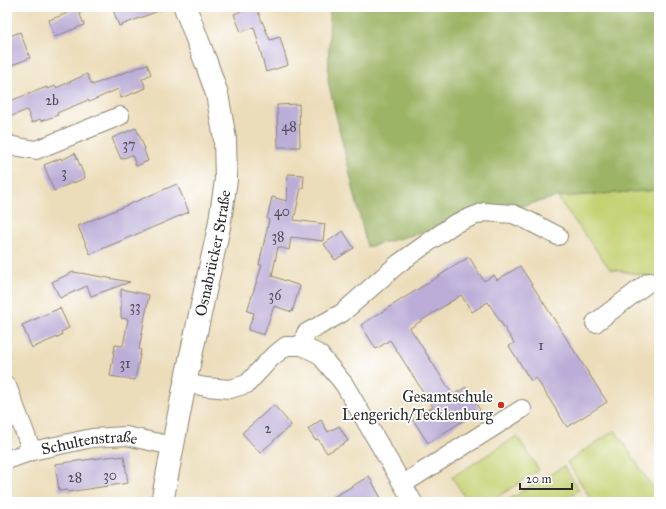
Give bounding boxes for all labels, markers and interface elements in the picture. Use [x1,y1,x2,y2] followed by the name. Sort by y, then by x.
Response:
[45,92,59,109] house number: 2b
[281,118,297,135] house number: 48
[122,136,136,153] house number: 37
[61,164,67,181] house number: 3
[191,188,234,318] street label: Osnabrücker Straße
[274,203,290,220] house number: 40
[271,228,285,245] house number: 38
[269,287,282,304] house number: 36
[129,298,141,315] house number: 33
[538,337,544,354] house number: 1
[119,355,131,372] house number: 31
[342,387,494,425] place label: Gesamtschule Lengerich/Tecklenburg
[496,400,506,410] marker: Gesamtschule Lengerich/Tecklenburg
[265,420,272,437] house number: 2
[39,427,140,459] street label: Schultenstraße
[520,465,572,491] scale bar
[103,467,117,484] house number: 30
[68,469,82,486] house number: 28
[526,472,552,486] text: 20 m

